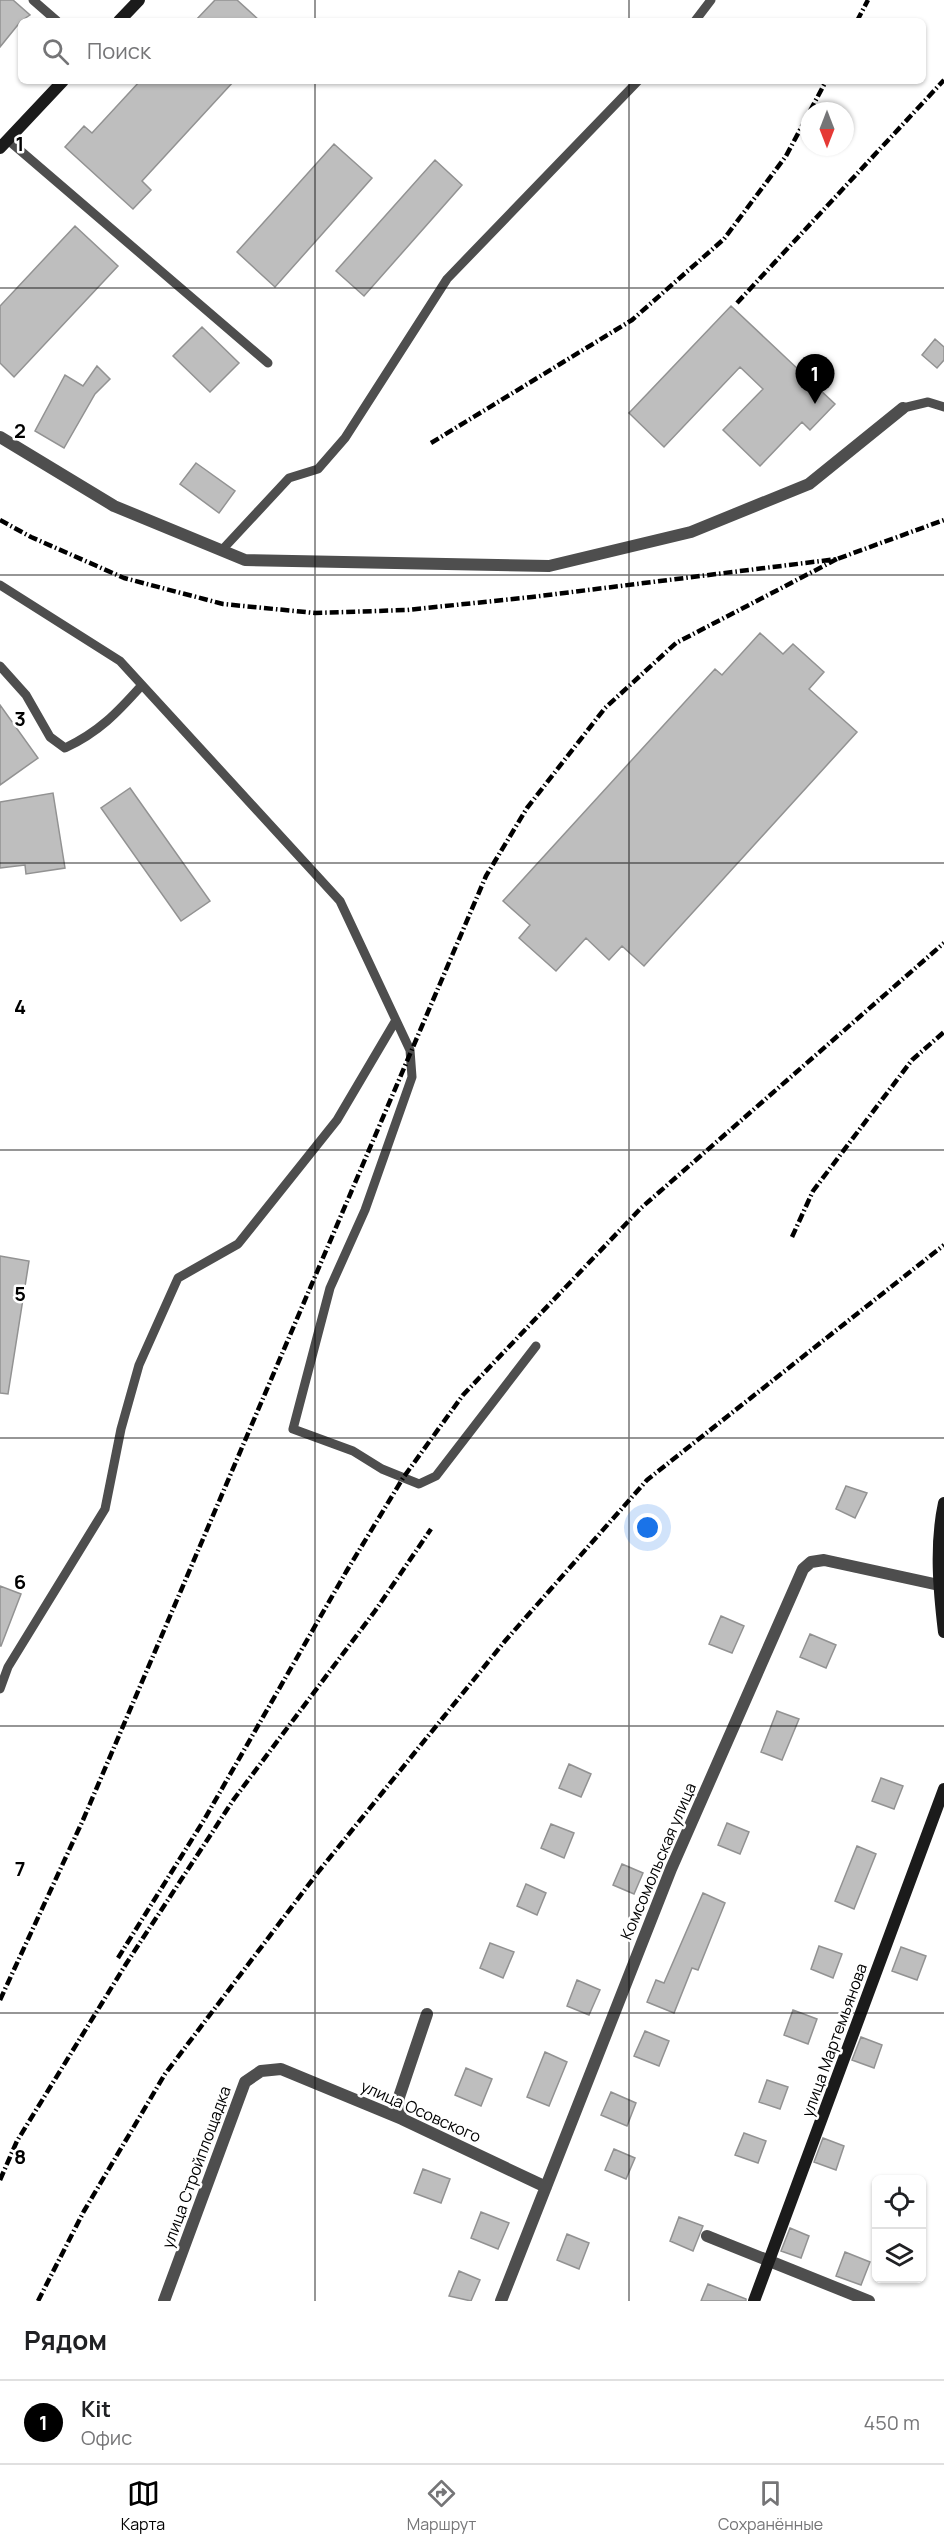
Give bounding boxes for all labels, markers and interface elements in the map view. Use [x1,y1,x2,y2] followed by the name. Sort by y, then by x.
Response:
[18,18,926,84] search box
[39,35,72,68] icon: search
[87,36,151,66] text: Поиск
[800,102,854,156] north arrow
[16,130,24,157] text: 1
[796,354,834,404] pin: 1
[14,417,26,444] text: 2
[14,705,26,732] text: 3
[14,993,26,1020] text: 4
[14,1280,26,1307] text: 5
[633,1513,662,1542] your location
[14,1568,26,1595] text: 6
[615,1779,701,1943] street label: Комсомольская улица
[15,1855,25,1882] text: 7
[796,1960,872,2120] street label: улица Мартемьянова
[357,2075,485,2147] street label: улица Осовского
[156,2083,236,2251] street label: улица Стройплощадка
[14,2143,26,2170] text: 8
[872,2175,926,2283] map controls
[872,2175,926,2229] button: locate
[872,2229,926,2283] button: layers
[24,2322,107,2358] text: Рядом
[81,2394,111,2424] text: Kit
[39,2409,48,2436] text: 1
[864,2409,920,2436] text: 450 m
[81,2424,132,2451] text: Офис
[121,2477,165,2535] tab: Карта
[407,2477,476,2535] tab: Маршрут
[718,2477,823,2535] tab: Сохранённые

